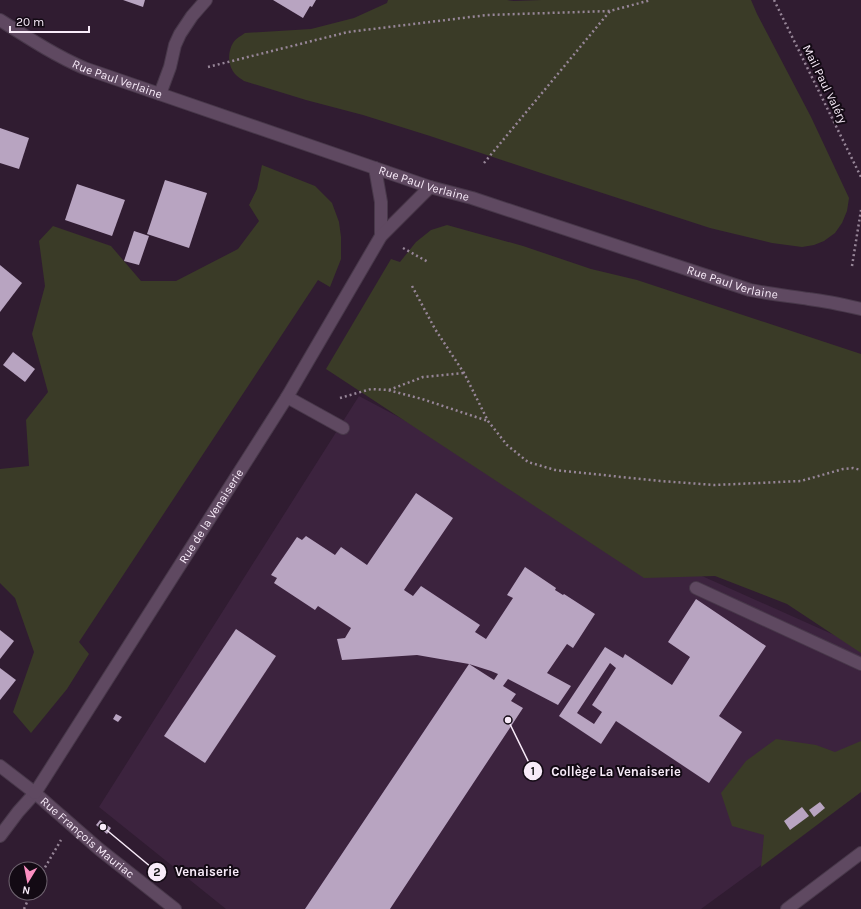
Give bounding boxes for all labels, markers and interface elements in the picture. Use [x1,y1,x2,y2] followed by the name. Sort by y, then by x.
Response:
[10,8,89,34] scale bar
[16,15,44,29] text: 20 m
[800,42,850,126] street label: Mail Paul Valéry
[70,57,164,101] street label: Rue Paul Verlaine
[377,163,471,204] street label: Rue Paul Verlaine
[685,263,779,302] street label: Rue Paul Verlaine
[176,466,246,566] street label: Rue de la Venaiserie
[523,759,689,784] callout: Collège La Venaiserie
[531,764,535,778] text: 1
[551,764,681,779] text: Collège La Venaiserie
[38,794,137,881] street label: Rue François Mauriac
[147,859,248,884] callout: Venaiserie
[8,861,48,901] north arrow
[175,864,239,879] text: Venaiserie
[153,865,161,879] text: 2
[21,883,31,897] text: N

